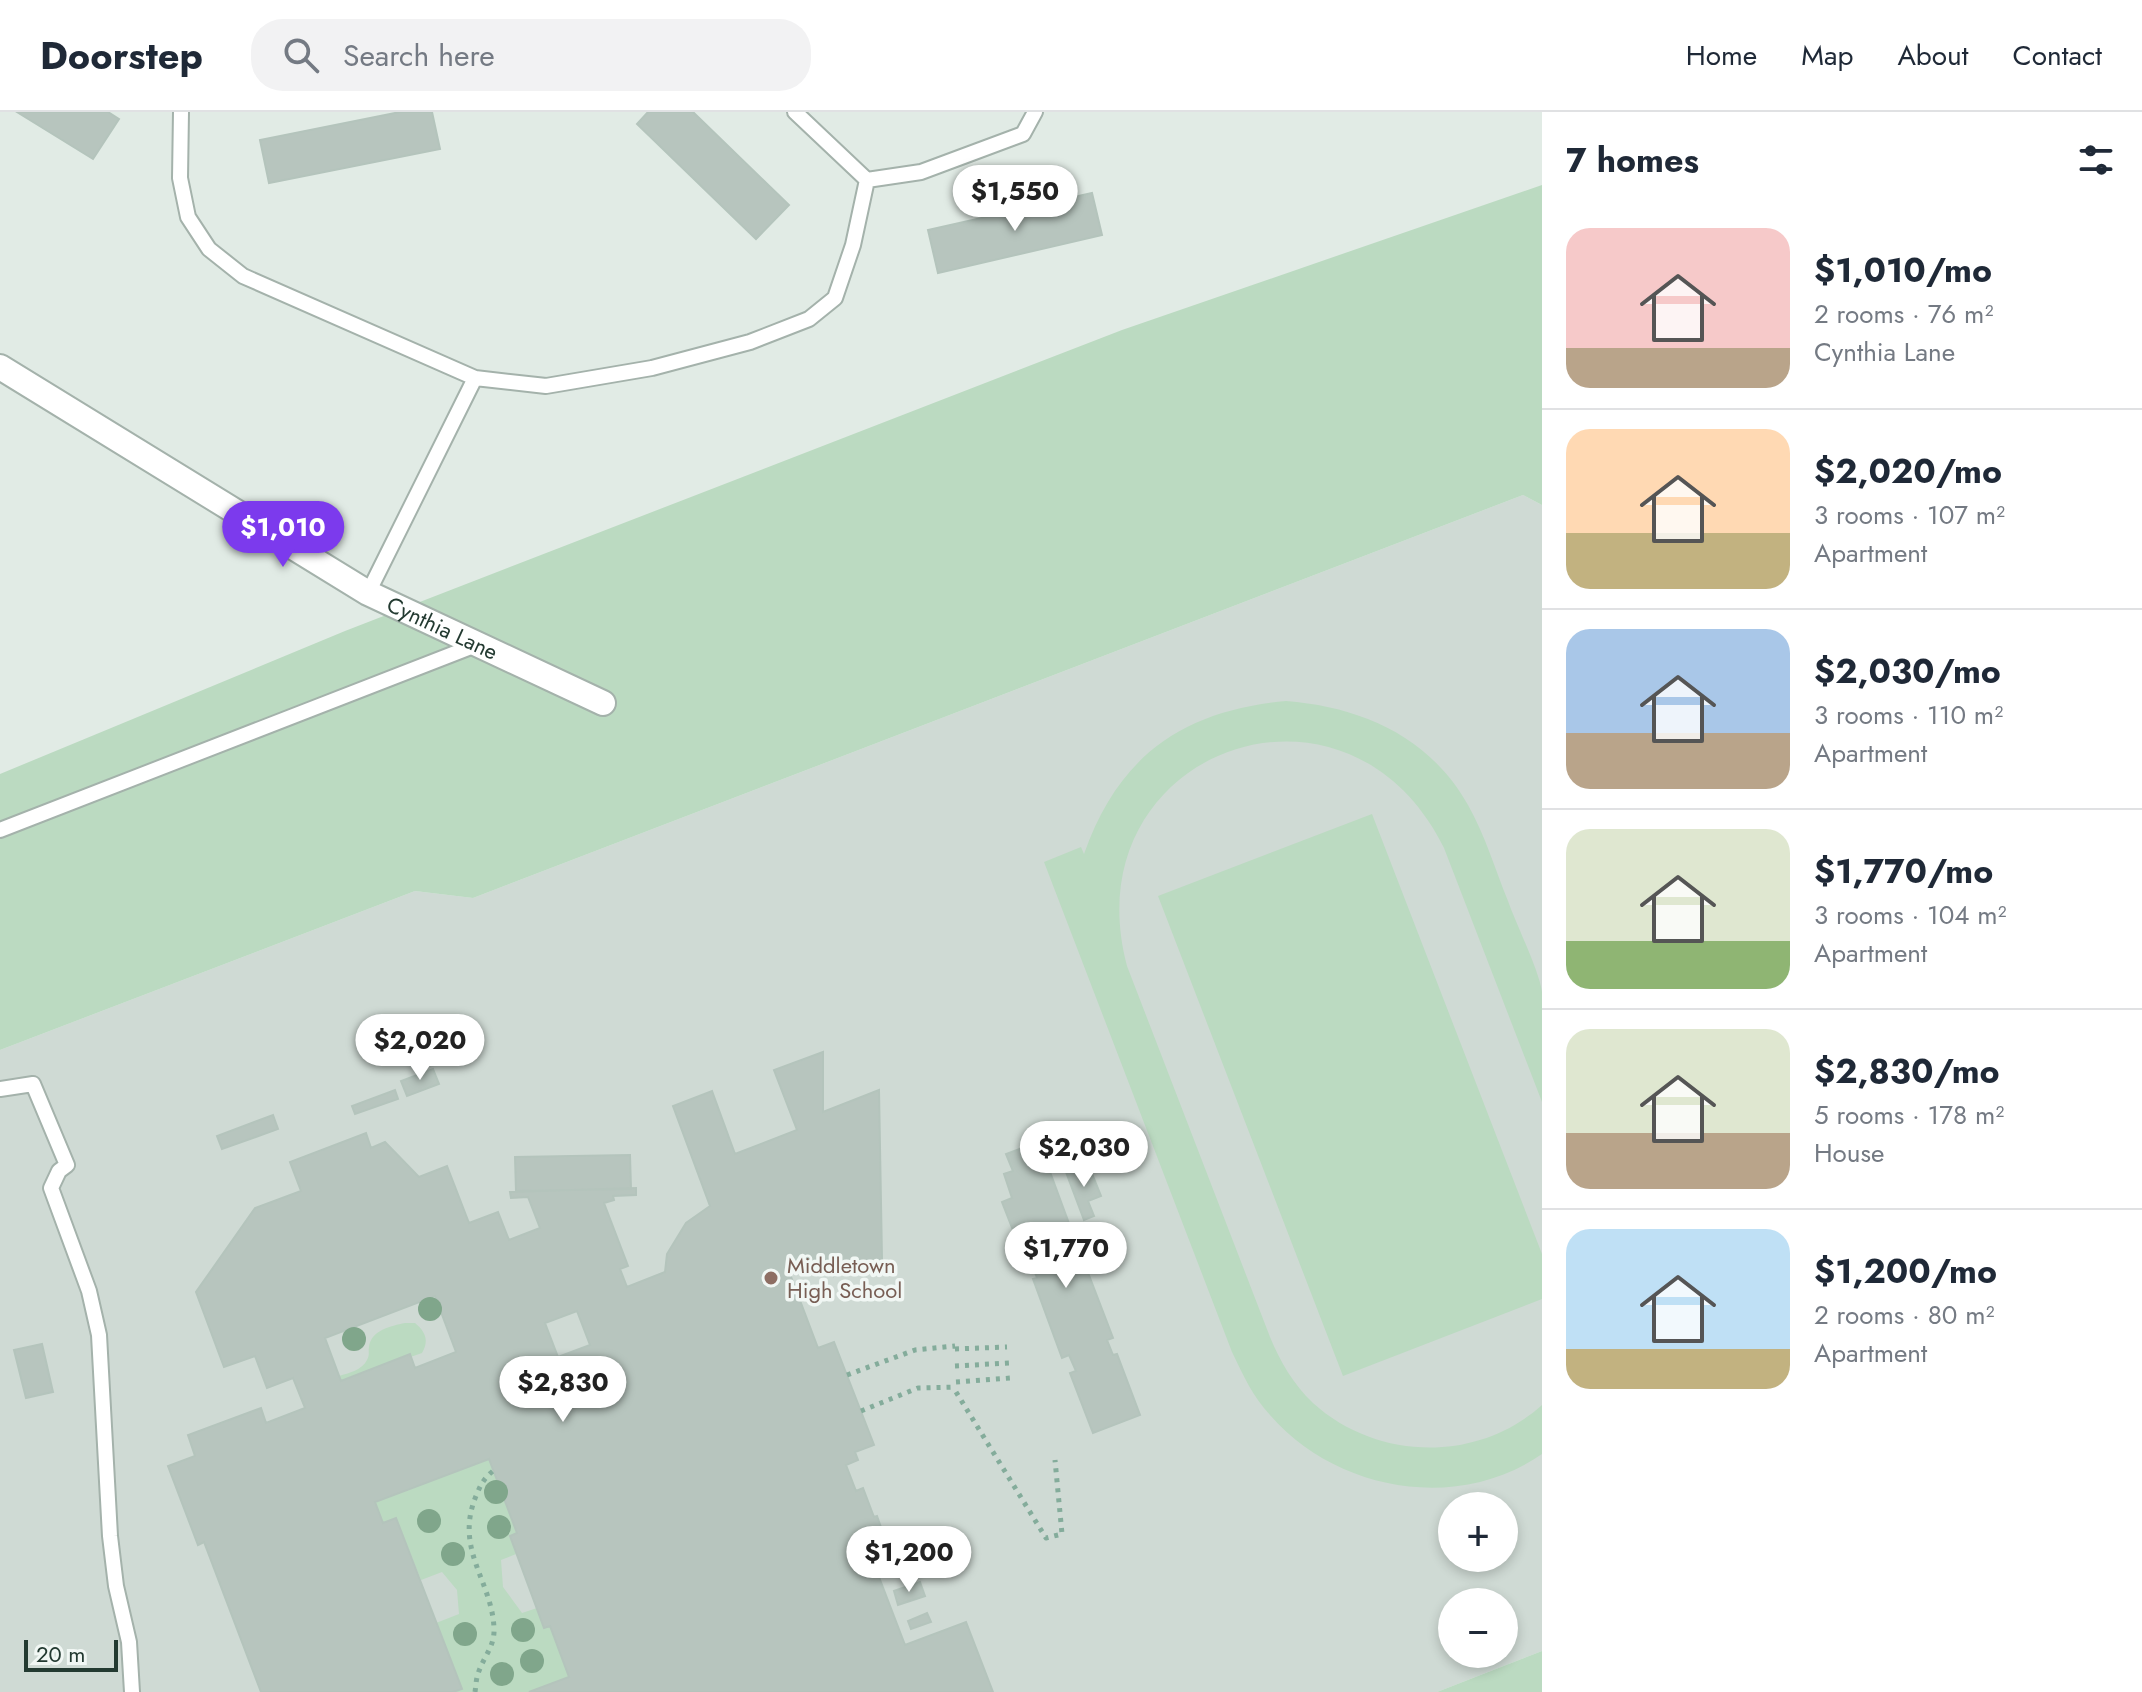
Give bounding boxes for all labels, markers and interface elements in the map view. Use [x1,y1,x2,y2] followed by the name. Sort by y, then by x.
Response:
[251,19,811,91] search box
[40,28,203,83] text: Doorstep
[279,33,323,77] icon: search
[343,34,495,77] text: Search here
[1686,35,1757,76] text: Home
[1801,35,1853,76] text: Map
[1897,35,1969,76] text: About
[2013,35,2102,76] text: Contact
[1566,136,1699,185] text: 7 homes
[2074,138,2118,182] icon: filters
[950,165,1080,233] pin: $1,550
[971,172,1059,210] text: $1,550
[1814,246,1992,295] text: $1,010/mo
[1630,260,1726,356] icon: home
[1814,295,1993,333] text: 2 rooms · 76 m²
[1814,333,1955,371] text: Cynthia Lane
[1814,447,2002,496] text: $2,020/mo
[1630,461,1726,557] icon: home
[1814,496,2005,534] text: 3 rooms · 107 m²
[218,501,348,569] pin: $1,010
[240,508,326,546] text: $1,010
[1814,534,1927,572] text: Apartment
[381,588,503,668] street label: Cynthia Lane
[1814,647,2001,696] text: $2,030/mo
[1630,661,1726,757] icon: home
[1814,696,2003,734] text: 3 rooms · 110 m²
[1814,734,1927,772] text: Apartment
[1814,847,1993,896] text: $1,770/mo
[1630,861,1726,957] icon: home
[1814,896,2007,934] text: 3 rooms · 104 m²
[1814,934,1927,972] text: Apartment
[355,1014,485,1082] pin: $2,020
[373,1021,467,1059] text: $2,020
[1814,1047,2000,1096] text: $2,830/mo
[1630,1061,1726,1157] icon: home
[1814,1096,2004,1134] text: 5 rooms · 178 m²
[1019,1121,1149,1189] pin: $2,030
[1038,1128,1130,1166] text: $2,030
[1814,1134,1884,1172] text: House
[1001,1222,1131,1290] pin: $1,770
[1023,1229,1109,1267] text: $1,770
[1814,1247,1997,1296] text: $1,200/mo
[787,1249,902,1306] place label: Middletown High School
[1630,1261,1726,1357] icon: home
[762,1269,780,1287] marker: Middletown High School
[1814,1296,1995,1334] text: 2 rooms · 80 m²
[1814,1334,1927,1372] text: Apartment
[498,1356,628,1424] pin: $2,830
[517,1363,609,1401] text: $2,830
[1438,1492,1518,1668] map controls
[1438,1492,1518,1572] button: +
[844,1526,974,1594] pin: $1,200
[864,1533,954,1571] text: $1,200
[1438,1588,1518,1668] button: −
[24,1636,118,1672] scale bar
[36,1638,85,1670] text: 20 m

